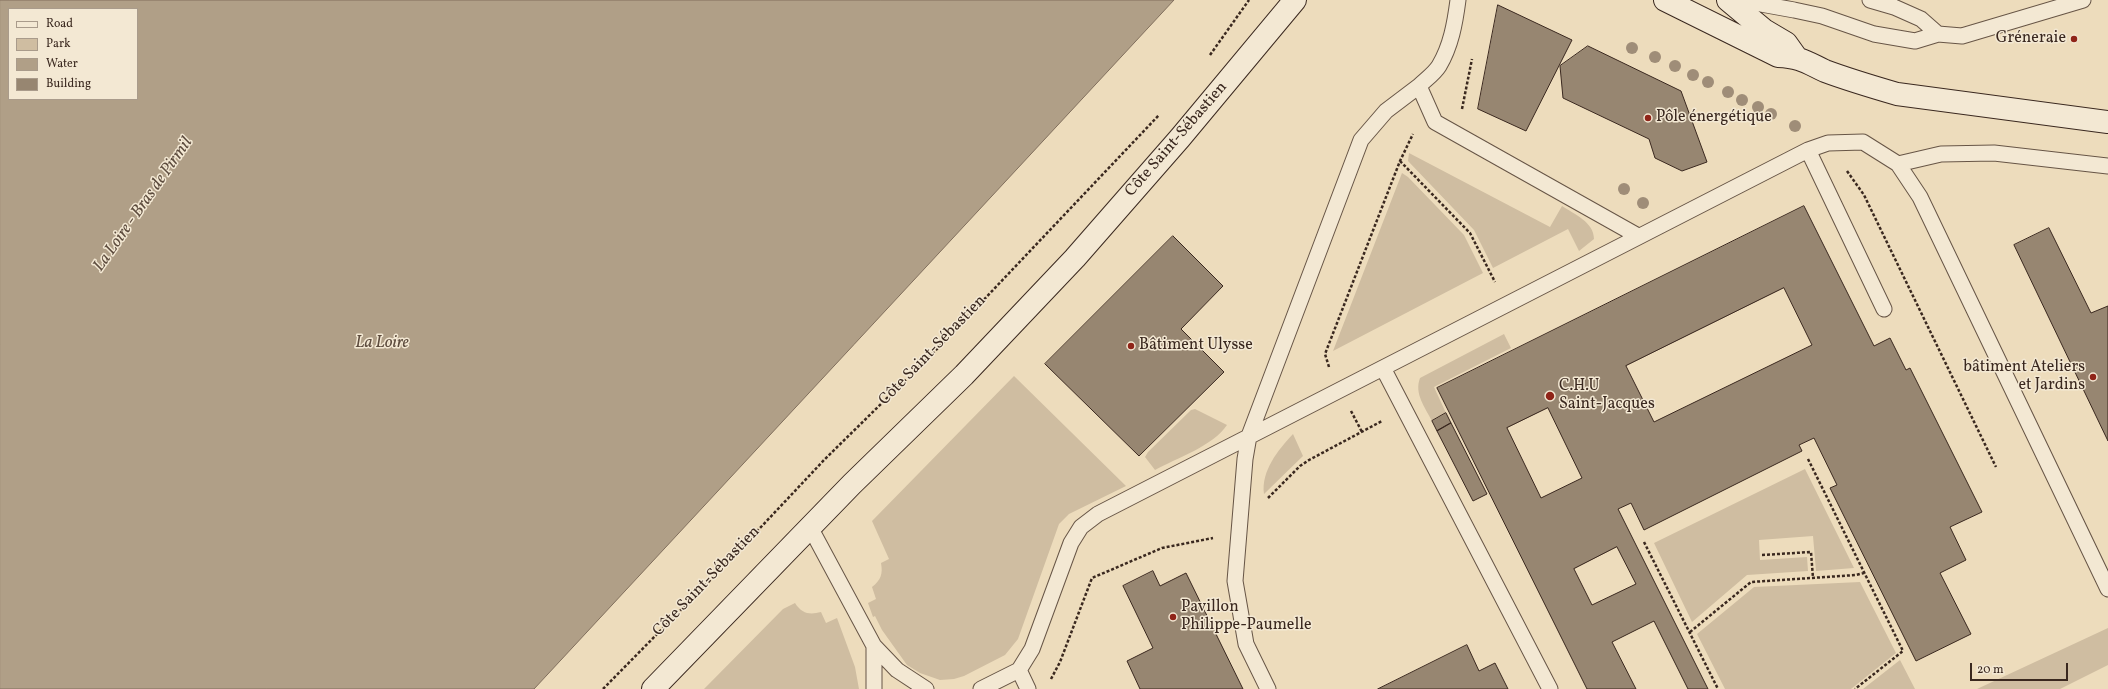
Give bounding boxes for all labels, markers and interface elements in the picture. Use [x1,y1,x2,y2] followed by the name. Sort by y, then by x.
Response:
[8,8,138,100] legend
[46,16,73,32] text: Road
[1996,29,2066,49] place label: Gréneraie
[2069,34,2079,44] marker: Gréneraie
[46,36,71,52] text: Park
[46,56,78,72] text: Water
[46,76,91,92] text: Building
[1122,79,1232,201] street label: Côte Saint-Sébastien
[1656,108,1772,128] place label: Pôle énergétique
[1643,113,1653,123] marker: Pôle énergétique
[90,134,198,276] water label: La Loire - Bras de Pirmil
[875,292,991,410] street label: Côte Saint-Sébastien
[355,334,409,354] water label: La Loire
[1139,336,1253,356] place label: Bâtiment Ulysse
[1126,341,1136,351] marker: Bâtiment Ulysse
[1963,358,2085,396] place label: bâtiment Ateliers et Jardins
[2088,372,2098,382] marker: bâtiment Ateliers et Jardins
[1559,377,1655,415] place label: C.H.U Saint-Jacques
[1544,390,1556,402] marker: C.H.U Saint-Jacques
[649,523,765,641] street label: Côte Saint-Sébastien
[1181,598,1312,636] place label: Pavillon Philippe-Paumelle
[1168,612,1178,622] marker: Pavillon Philippe-Paumelle
[1972,655,2070,681] scale bar
[1977,662,2004,678] text: 20 m

